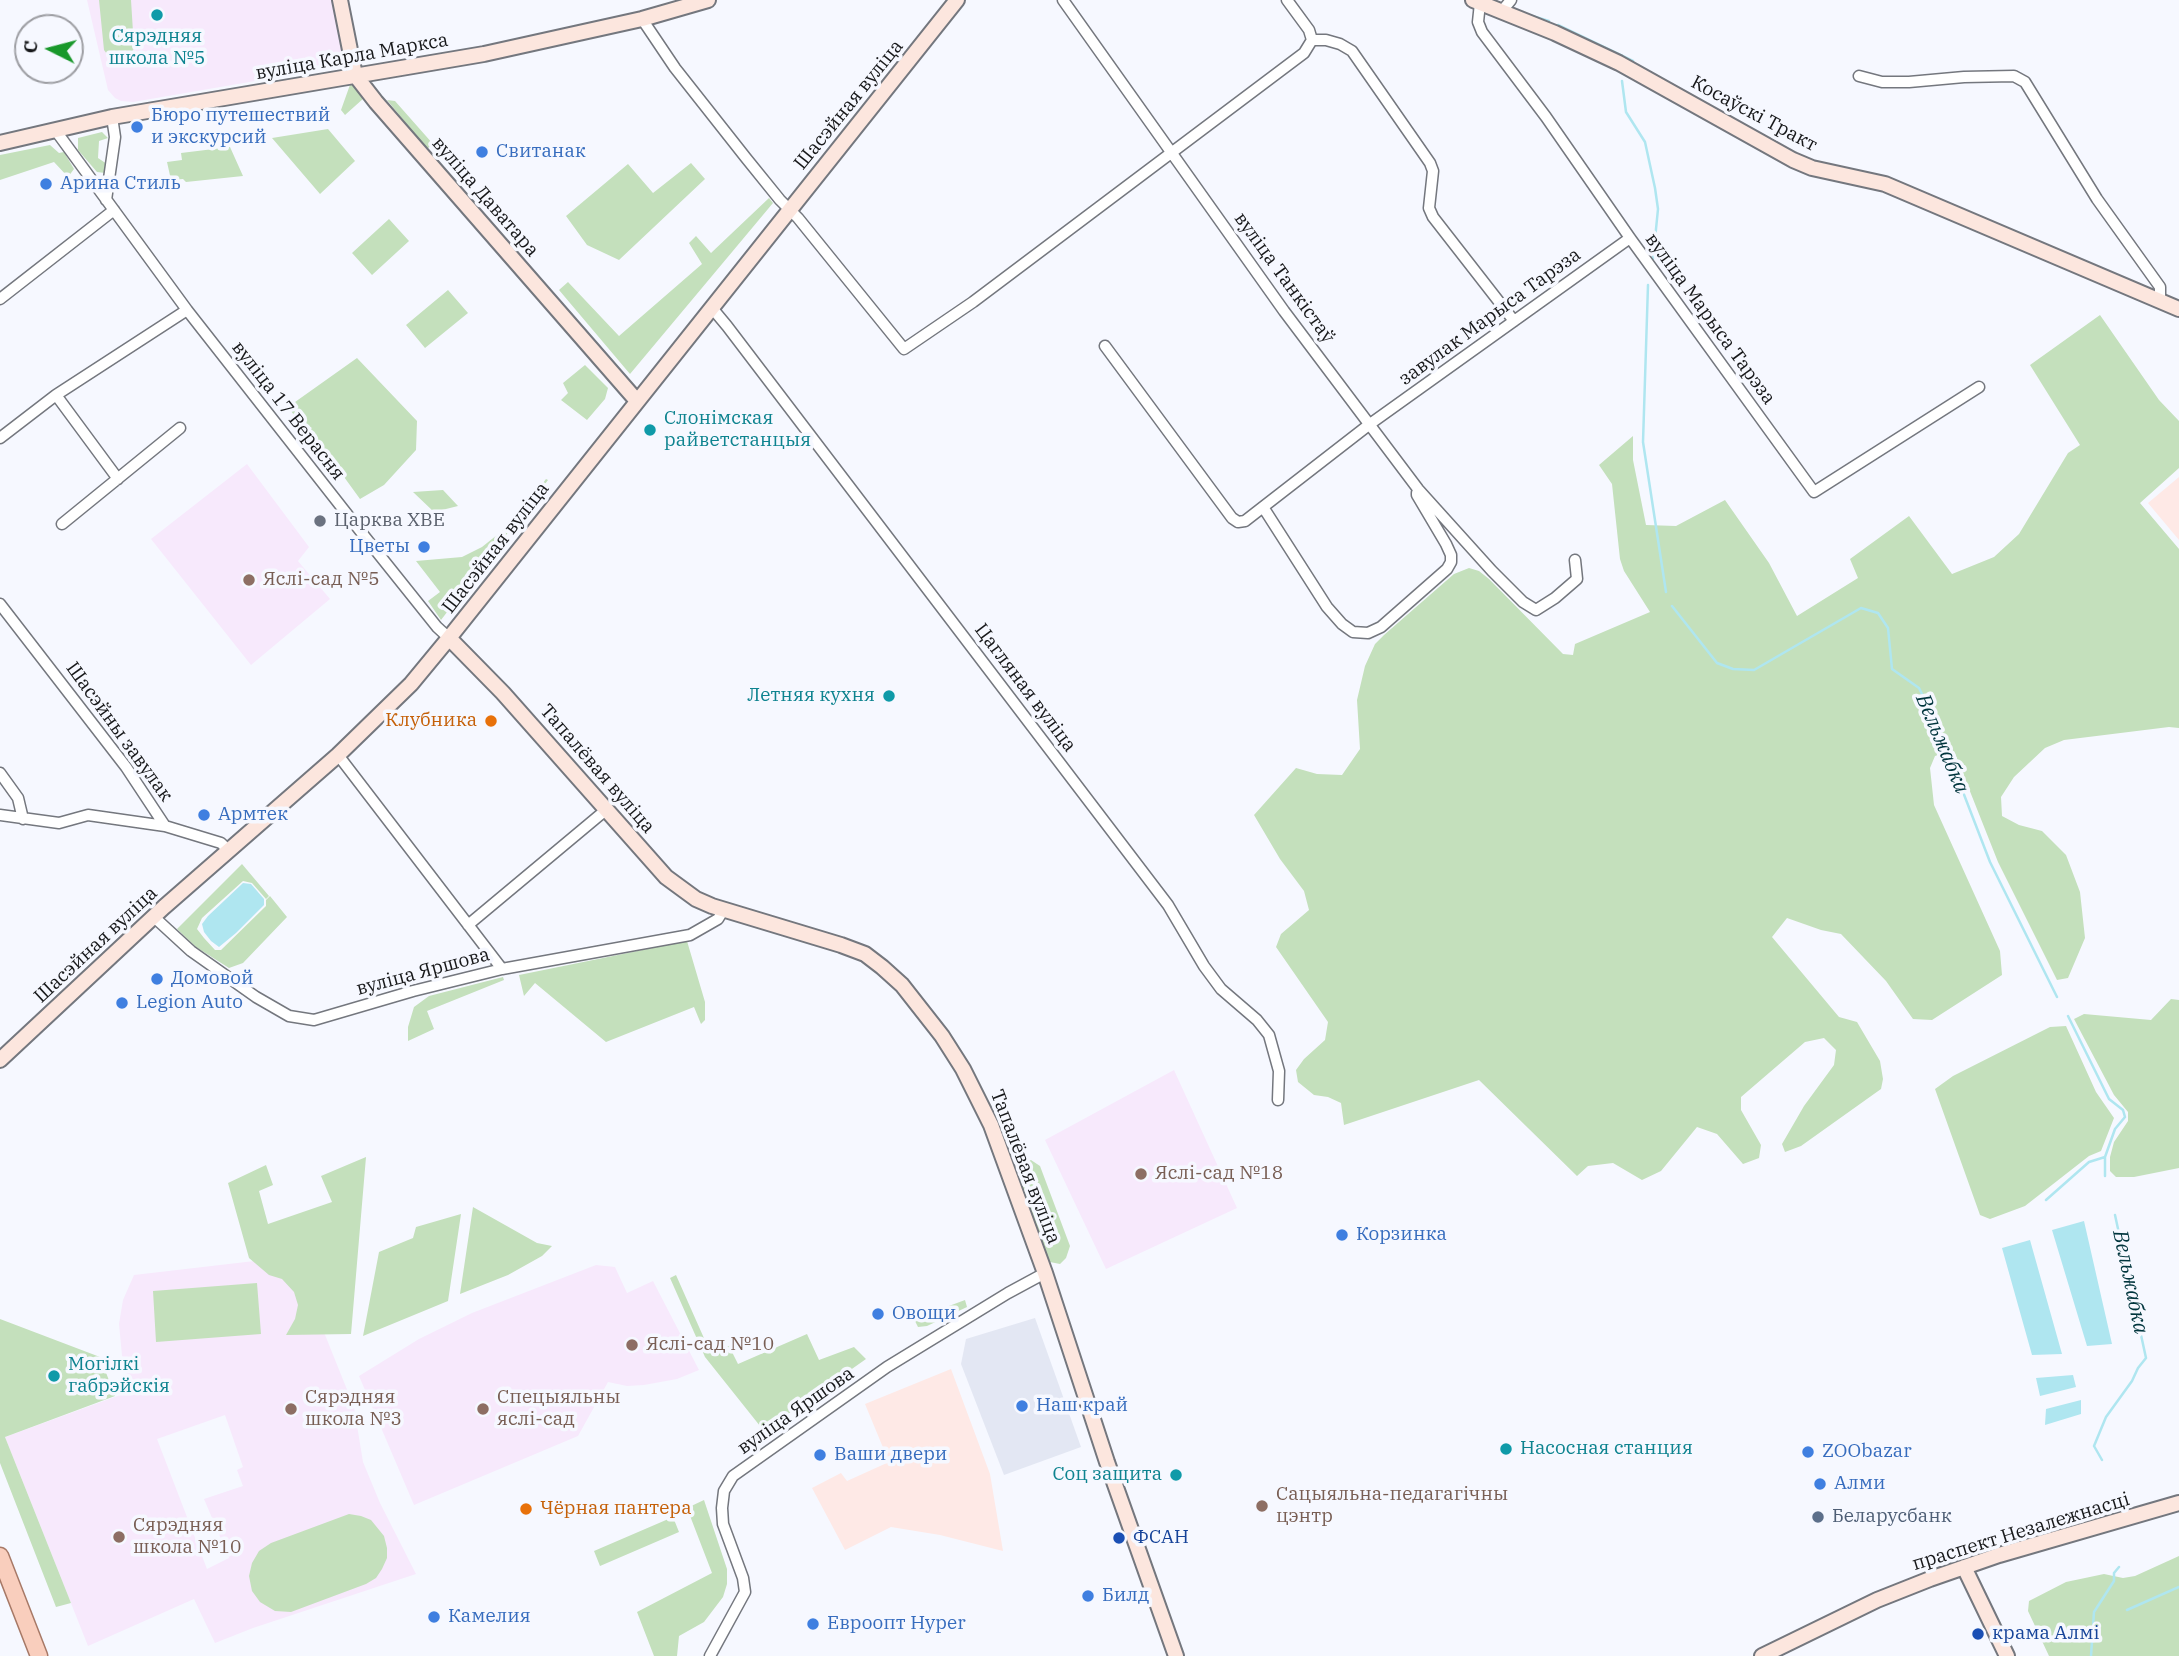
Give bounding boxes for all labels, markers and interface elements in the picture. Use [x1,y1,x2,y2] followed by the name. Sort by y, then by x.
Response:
[149,7,165,23] marker: Сярэдняя школа №5
[14,14,84,84] north arrow
[108,26,206,70] place label: Сярэдняя школа №5
[254,29,450,85] street label: вуліца Карла Маркса
[790,36,908,174] street label: Шасэйная вуліца
[18,39,43,55] text: С
[1687,71,1821,157] street label: Косаўскі Тракт
[151,105,330,149] place label: Бюро путешествий и экскурсий
[129,119,145,135] marker: Бюро путешествий и экскурсий
[427,132,543,262] street label: вуліца Даватара
[496,141,586,163] place label: Свитанак
[474,144,490,160] marker: Свитанак
[60,173,181,195] place label: Арина Стиль
[38,176,54,192] marker: Арина Стиль
[1229,208,1339,348] street label: вуліца Танкістаў
[1640,229,1780,409] street label: вуліца Марыса Тарэза
[1395,243,1585,391] street label: завулак Марыса Тарэза
[227,337,349,485] street label: вуліца 17 Верасня
[664,408,811,452] place label: Слонімская райветстанцыя
[642,422,658,438] marker: Слонімская райветстанцыя
[438,478,554,618] street label: Шасэйная вуліца
[334,510,445,532] place label: Царква ХВЕ
[312,513,328,529] marker: Царква ХВЕ
[349,536,410,558] place label: Цветы
[416,539,432,555] marker: Цветы
[263,569,380,591] place label: Яслі-сад №5
[241,572,257,588] marker: Яслі-сад №5
[969,619,1081,757] street label: Цагляная вуліца
[61,658,177,806] street label: Шасэйны завулак
[747,685,875,707] place label: Летняя кухня
[881,688,897,704] marker: Летняя кухня
[1910,691,1974,797] water label: Вельжабка
[535,700,659,838] street label: Тапалёвая вуліца
[385,710,477,732] place label: Клубника
[483,713,499,729] marker: Клубника
[218,804,288,826] place label: Армтек
[196,807,212,823] marker: Армтек
[30,882,162,1008] street label: Шасэйная вуліца
[354,943,492,1001] street label: вуліца Яршова
[171,968,253,990] place label: Домовой
[149,971,165,987] marker: Домовой
[136,992,243,1014] place label: Legion Auto
[114,995,130,1011] marker: Legion Auto
[985,1087,1065,1247] street label: Тапалёвая вуліца
[1155,1163,1283,1185] place label: Яслі-сад №18
[1133,1166,1149,1182] marker: Яслі-сад №18
[1356,1224,1447,1246] place label: Корзинка
[1334,1227,1350,1243] marker: Корзинка
[2107,1228,2153,1336] water label: Вельжабка
[892,1303,956,1325] place label: Овощи
[870,1306,886,1322] marker: Овощи
[646,1334,774,1356] place label: Яслі-сад №10
[624,1337,640,1353] marker: Яслі-сад №10
[68,1354,170,1398] place label: Могілкі габрэйскія
[733,1362,859,1460] street label: вуліца Яршова
[46,1368,62,1384] marker: Могілкі габрэйскія
[305,1387,402,1431] place label: Сярэдняя школа №3
[497,1387,621,1431] place label: Спецыяльны яслі-сад
[1036,1395,1128,1417] place label: Наш край
[1014,1398,1030,1414] marker: Наш край
[283,1401,299,1417] marker: Сярэдняя школа №3
[475,1401,491,1417] marker: Спецыяльны яслі-сад
[1520,1438,1693,1460] place label: Насосная станция
[1498,1441,1514,1457] marker: Насосная станция
[1822,1441,1912,1463] place label: ZOObazar
[834,1444,947,1466] place label: Ваши двери
[1800,1444,1816,1460] marker: ZOObazar
[812,1447,828,1463] marker: Ваши двери
[1052,1464,1162,1486] place label: Соц защита
[1168,1467,1184,1483] marker: Соц защита
[1834,1473,1886,1495] place label: Алми
[1812,1476,1828,1492] marker: Алми
[1276,1484,1508,1528] place label: Сацыяльна-педагагічны цэнтр
[1910,1488,2132,1576] street label: праспект Незалежнасці
[540,1498,692,1520] place label: Чёрная пантера
[1254,1498,1270,1514] marker: Сацыяльна-педагагічны цэнтр
[518,1501,534,1517] marker: Чёрная пантера
[1832,1506,1952,1528] place label: Беларусбанк
[1810,1509,1826,1525] marker: Беларусбанк
[133,1515,241,1559] place label: Сярэдняя школа №10
[1133,1527,1189,1549] place label: ФСАН
[111,1529,127,1545] marker: Сярэдняя школа №10
[1111,1530,1127,1546] marker: ФСАН
[1102,1585,1149,1607] place label: Билд
[1080,1588,1096,1604] marker: Билд
[448,1606,531,1628] place label: Камелия
[426,1609,442,1625] marker: Камелия
[827,1613,966,1635] place label: Евроопт Hyper
[805,1616,821,1632] marker: Евроопт Hyper
[1992,1623,2099,1645] place label: крама Алмі
[1970,1626,1986,1642] marker: крама Алмі

